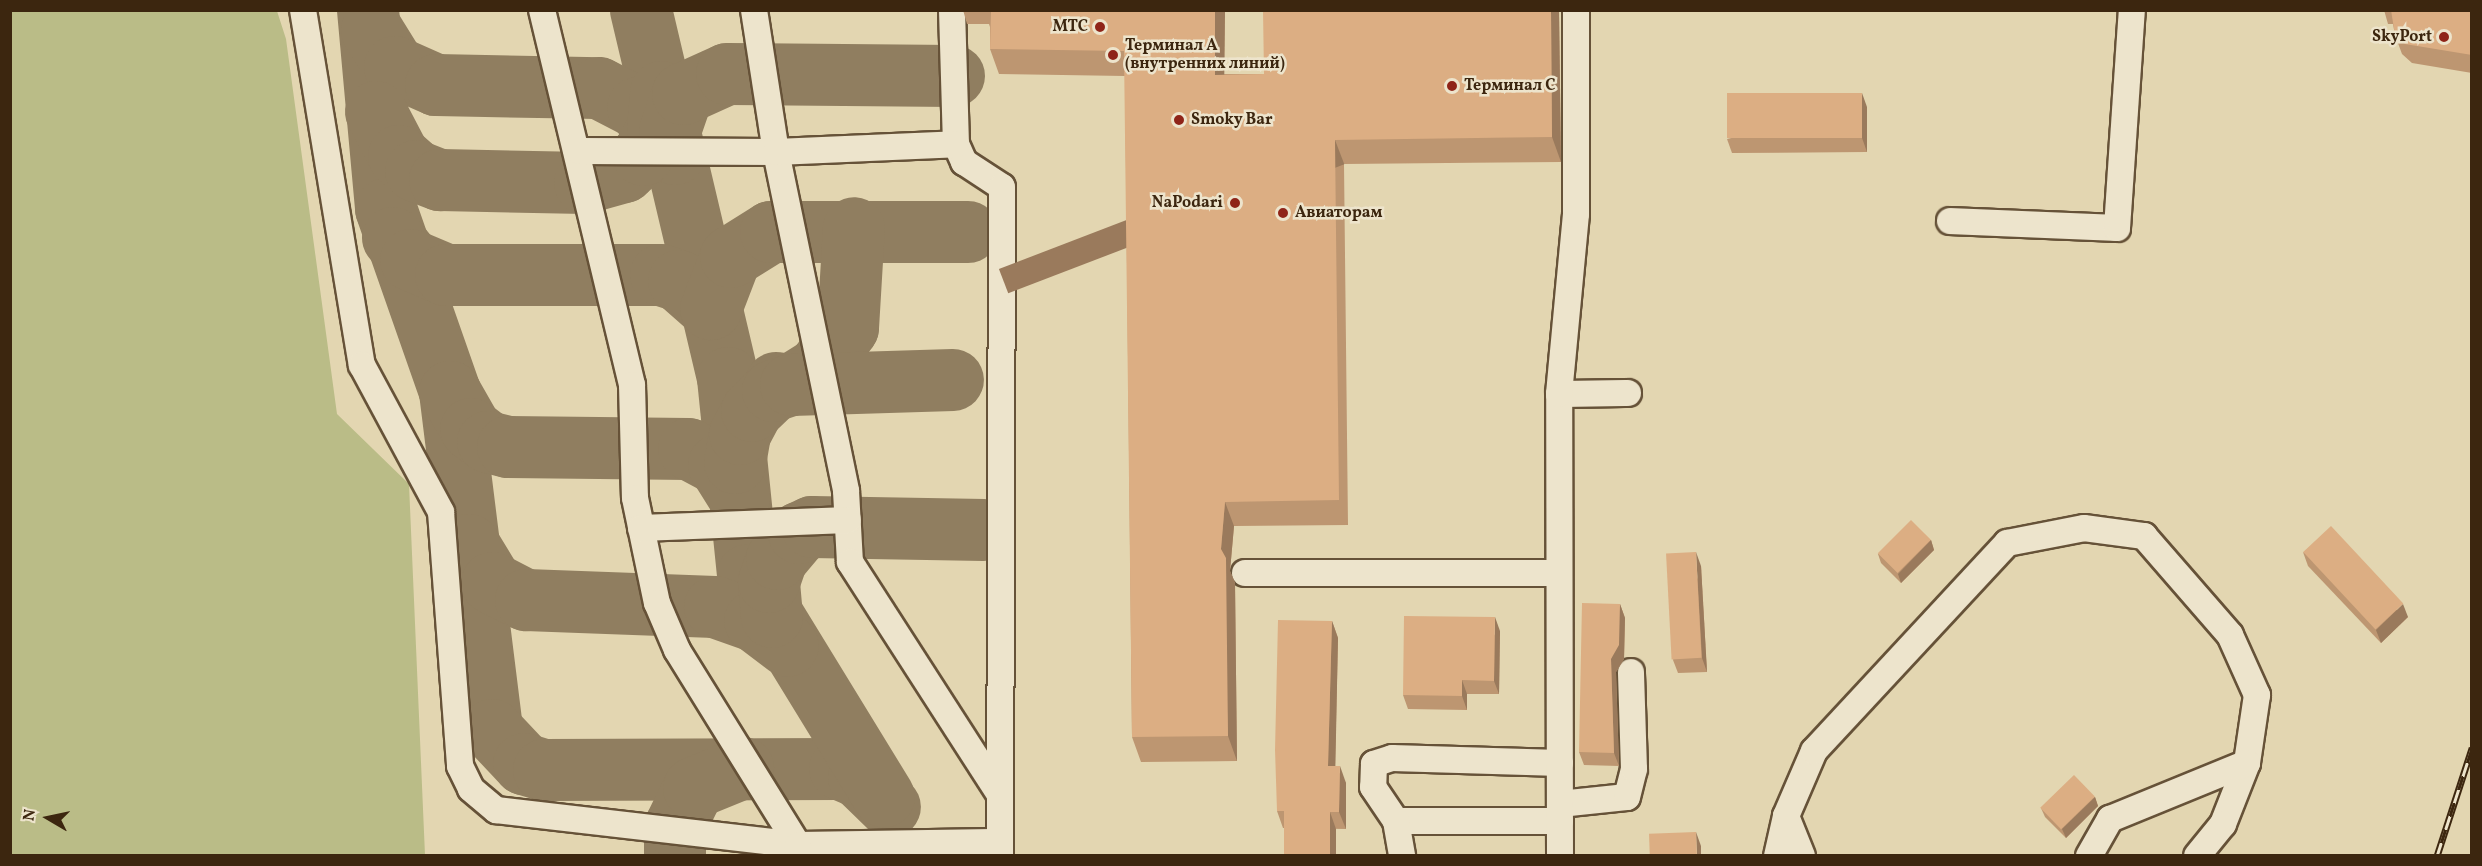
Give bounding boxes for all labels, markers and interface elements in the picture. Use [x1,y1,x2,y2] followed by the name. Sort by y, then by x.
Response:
[1053,17,1088,37] place label: МТС
[1093,20,1107,34] marker: МТС
[2372,27,2432,47] place label: SkyPort
[2437,30,2451,44] marker: SkyPort
[1125,36,1285,74] place label: Терминал А (внутренних линий)
[1106,48,1120,62] marker: Терминал А (внутренних линий)
[1464,76,1556,96] place label: Терминал С
[1445,79,1459,93] marker: Терминал С
[1191,110,1273,130] place label: Smoky Bar
[1172,113,1186,127] marker: Smoky Bar
[1152,193,1223,213] place label: NaPodari
[1228,196,1242,210] marker: NaPodari
[1295,203,1382,223] place label: Авиаторам
[1276,206,1290,220] marker: Авиаторам
[18,788,78,848] north arrow
[18,808,42,823] text: N

